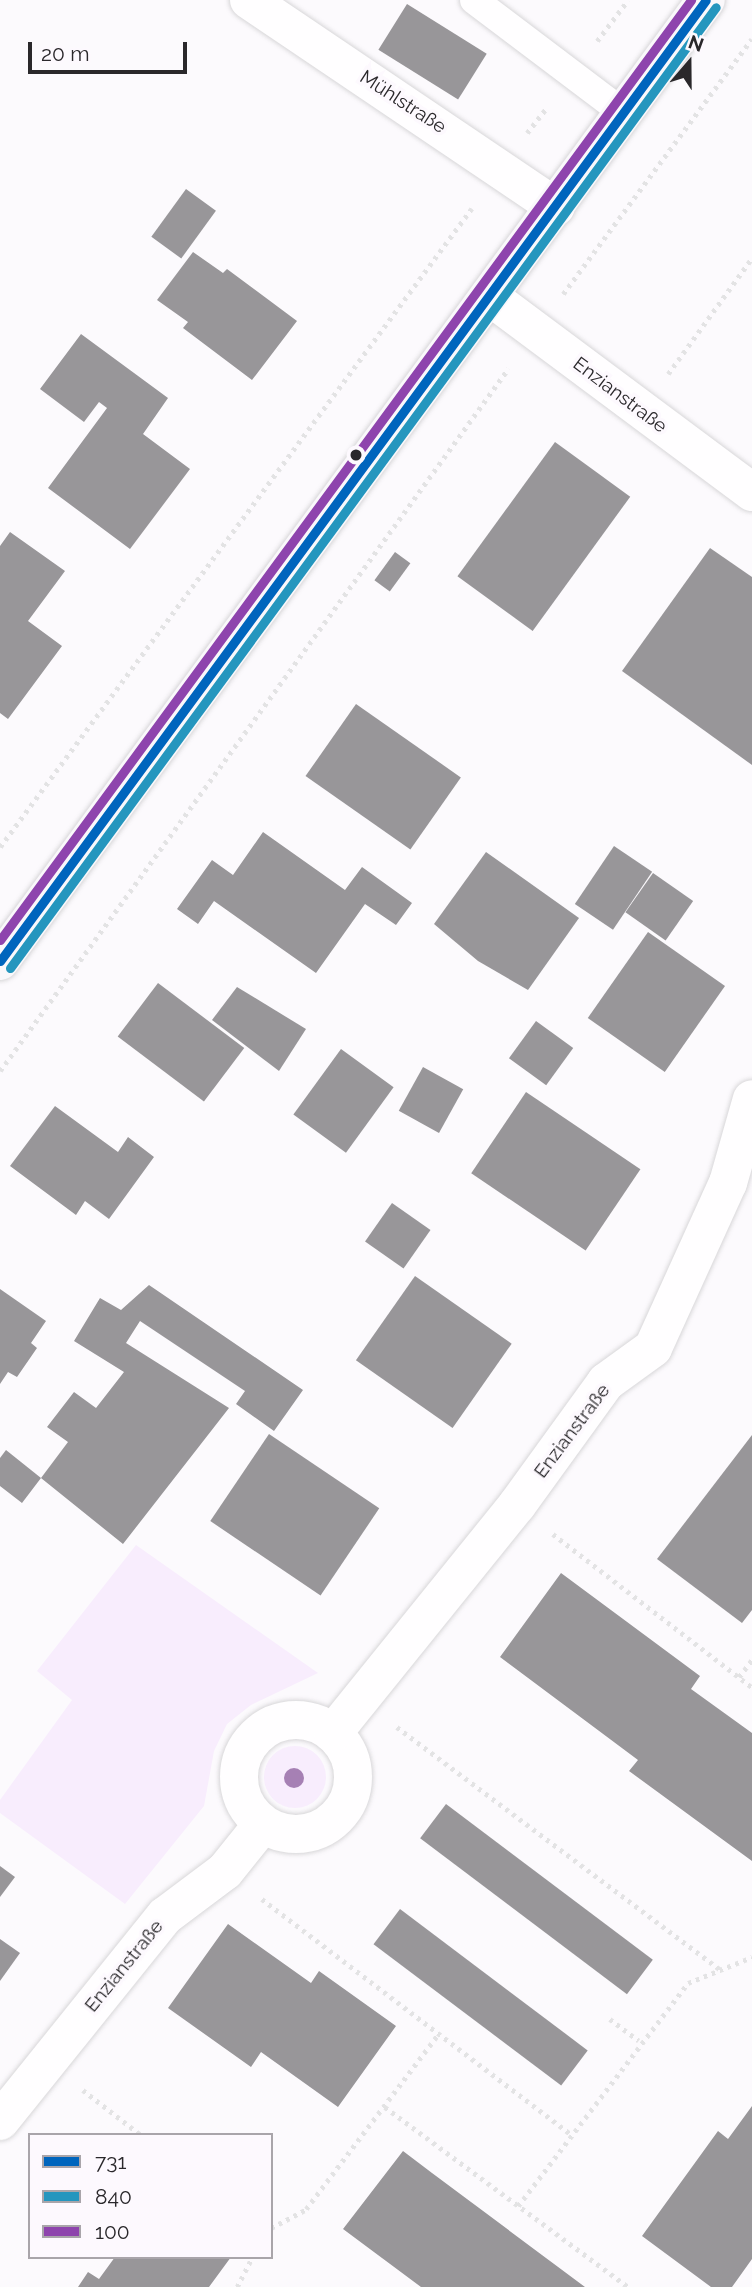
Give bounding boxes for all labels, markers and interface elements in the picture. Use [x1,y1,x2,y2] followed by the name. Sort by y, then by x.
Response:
[32,28,191,72] scale bar
[654,28,724,98] north arrow
[686,30,707,56] text: N
[41,41,89,66] text: 20 m
[356,66,450,138] street label: Mühlstraße
[569,352,671,438] street label: Enzianstraße
[349,448,363,462] unlabelled marker
[529,1380,615,1482] street label: Enzianstraße
[80,1915,168,2017] street label: Enzianstraße
[28,2133,273,2259] legend
[95,2149,126,2174] text: 731
[95,2184,132,2209] text: 840
[95,2219,130,2244] text: 100

